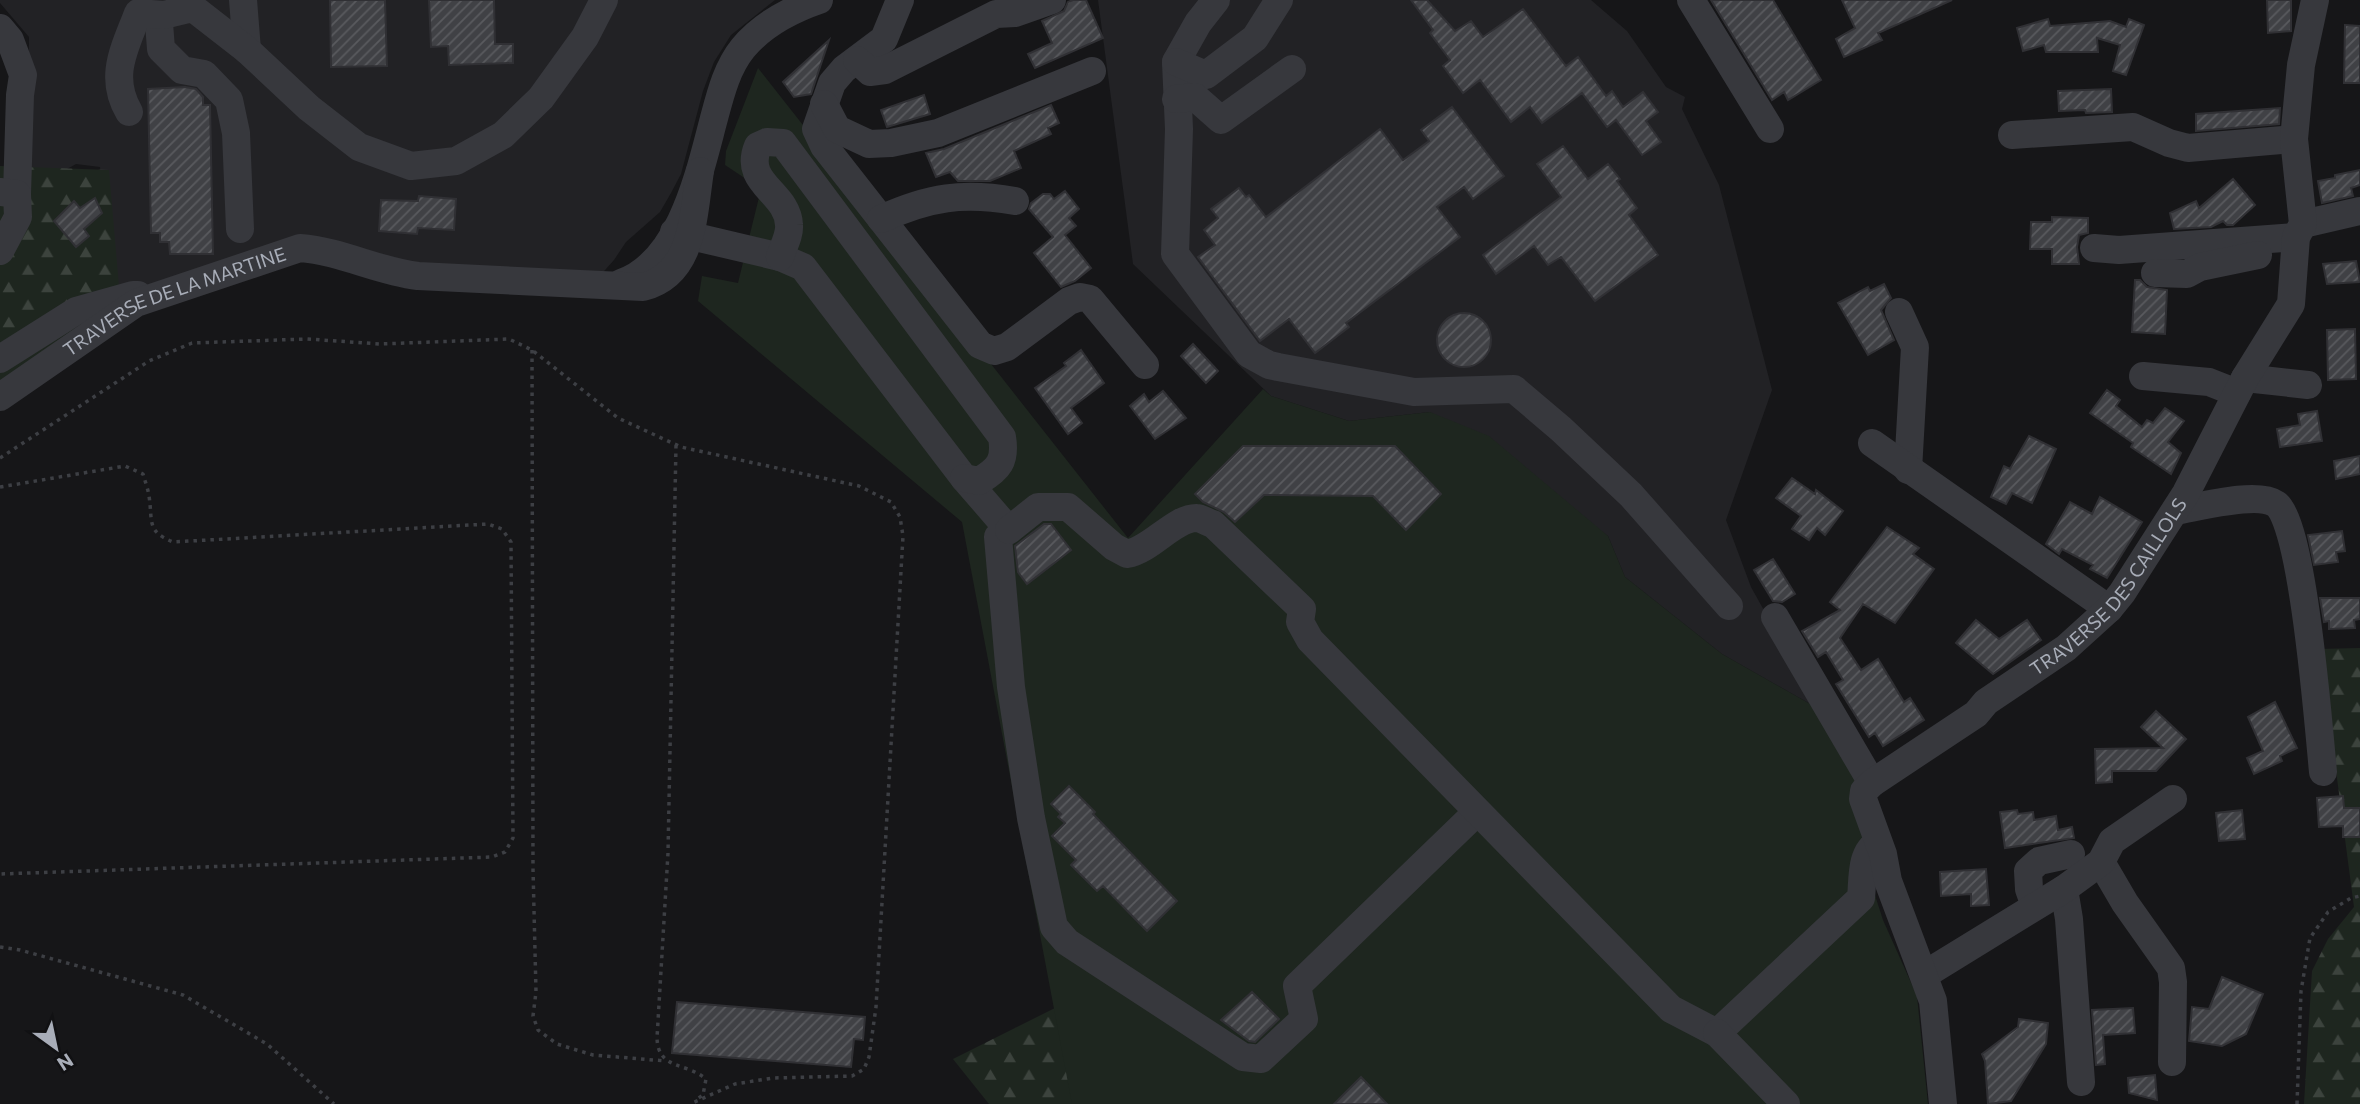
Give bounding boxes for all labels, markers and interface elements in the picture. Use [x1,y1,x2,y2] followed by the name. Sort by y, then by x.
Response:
[59,242,289,361] street label: TRAVERSE DE LA MARTINE
[2025,493,2191,680] street label: TRAVERSE DES CAILLOLS
[21,1013,91,1083] north arrow
[53,1049,78,1076] text: N

